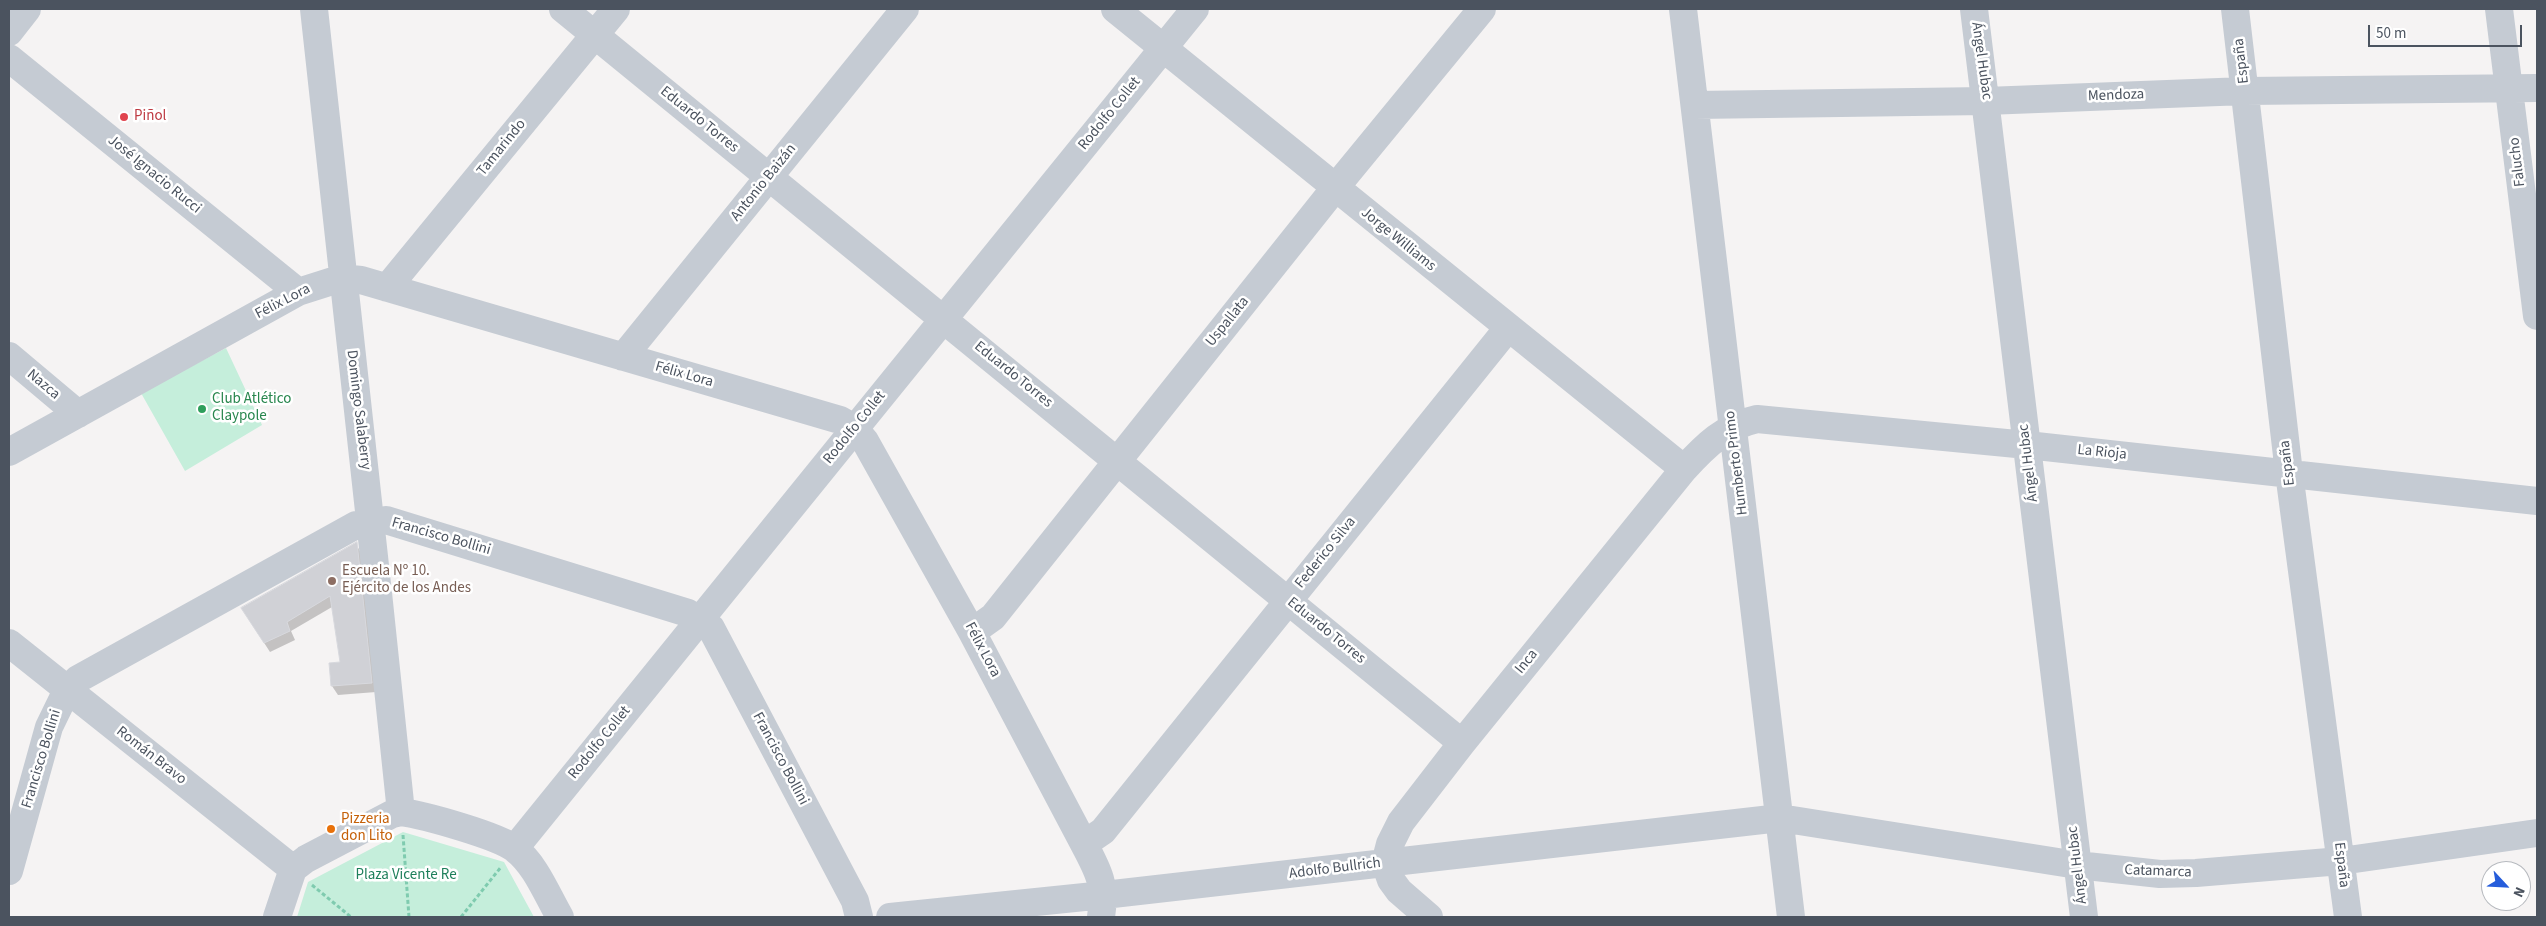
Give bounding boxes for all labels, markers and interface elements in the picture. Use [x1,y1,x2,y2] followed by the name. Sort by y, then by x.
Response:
[2371,15,2525,47] scale bar
[1967,21,1995,101] street label: Ángel Hubac
[2376,23,2406,44] text: 50 m
[2230,37,2254,85] street label: España
[1075,74,1145,154] street label: Rodolfo Collet
[656,83,742,157] street label: Eduardo Torres
[2087,86,2145,106] street label: Mendoza
[134,108,166,126] place label: Piñol
[118,111,130,123] marker: Piñol
[474,116,530,180] street label: Tamarindo
[104,132,204,218] street label: José Ignacio Rucci
[2506,136,2530,188] street label: Falucho
[727,141,801,225] street label: Antonio Baizán
[1357,204,1439,276] street label: Jorge Williams
[252,280,314,324] street label: Félix Lora
[1202,293,1254,351] street label: Uspallata
[970,338,1056,412] street label: Eduardo Torres
[342,349,374,471] street label: Domingo Salaberry
[653,358,715,392] street label: Félix Lora
[23,366,63,404] street label: Nazca
[820,388,890,468] street label: Rodolfo Collet
[212,391,291,426] place label: Club Atlético Claypole
[196,403,208,415] marker: Club Atlético Claypole
[1722,410,1752,516] street label: Humberto Primo
[2015,423,2043,503] street label: Ángel Hubac
[2276,439,2300,487] street label: España
[2076,441,2128,465] street label: La Rioja
[389,514,493,560] street label: Francisco Bollini
[1292,514,1360,592] street label: Federico Silva
[342,563,471,598] place label: Escuela Nº 10. Ejército de los Andes
[326,575,338,587] marker: Escuela Nº 10. Ejército de los Andes
[1283,594,1369,668] street label: Eduardo Torres
[960,620,1004,680] street label: Félix Lora
[1512,646,1542,678] street label: Inca
[565,703,635,783] street label: Rodolfo Collet
[18,707,66,811] street label: Francisco Bollini
[748,710,812,808] street label: Francisco Bollini
[112,723,190,789] street label: Román Bravo
[341,811,393,846] place label: Pizzeria don Lito
[325,823,337,835] marker: Pizzeria don Lito
[2064,825,2092,905] street label: Ángel Hubac
[2329,841,2353,889] street label: España
[1288,854,1382,884] street label: Adolfo Bullrich
[2481,861,2531,911] north arrow
[2124,862,2192,882] street label: Catamarca
[355,867,457,885] park label: Plaza Vicente Re
[2508,883,2530,900] text: N

